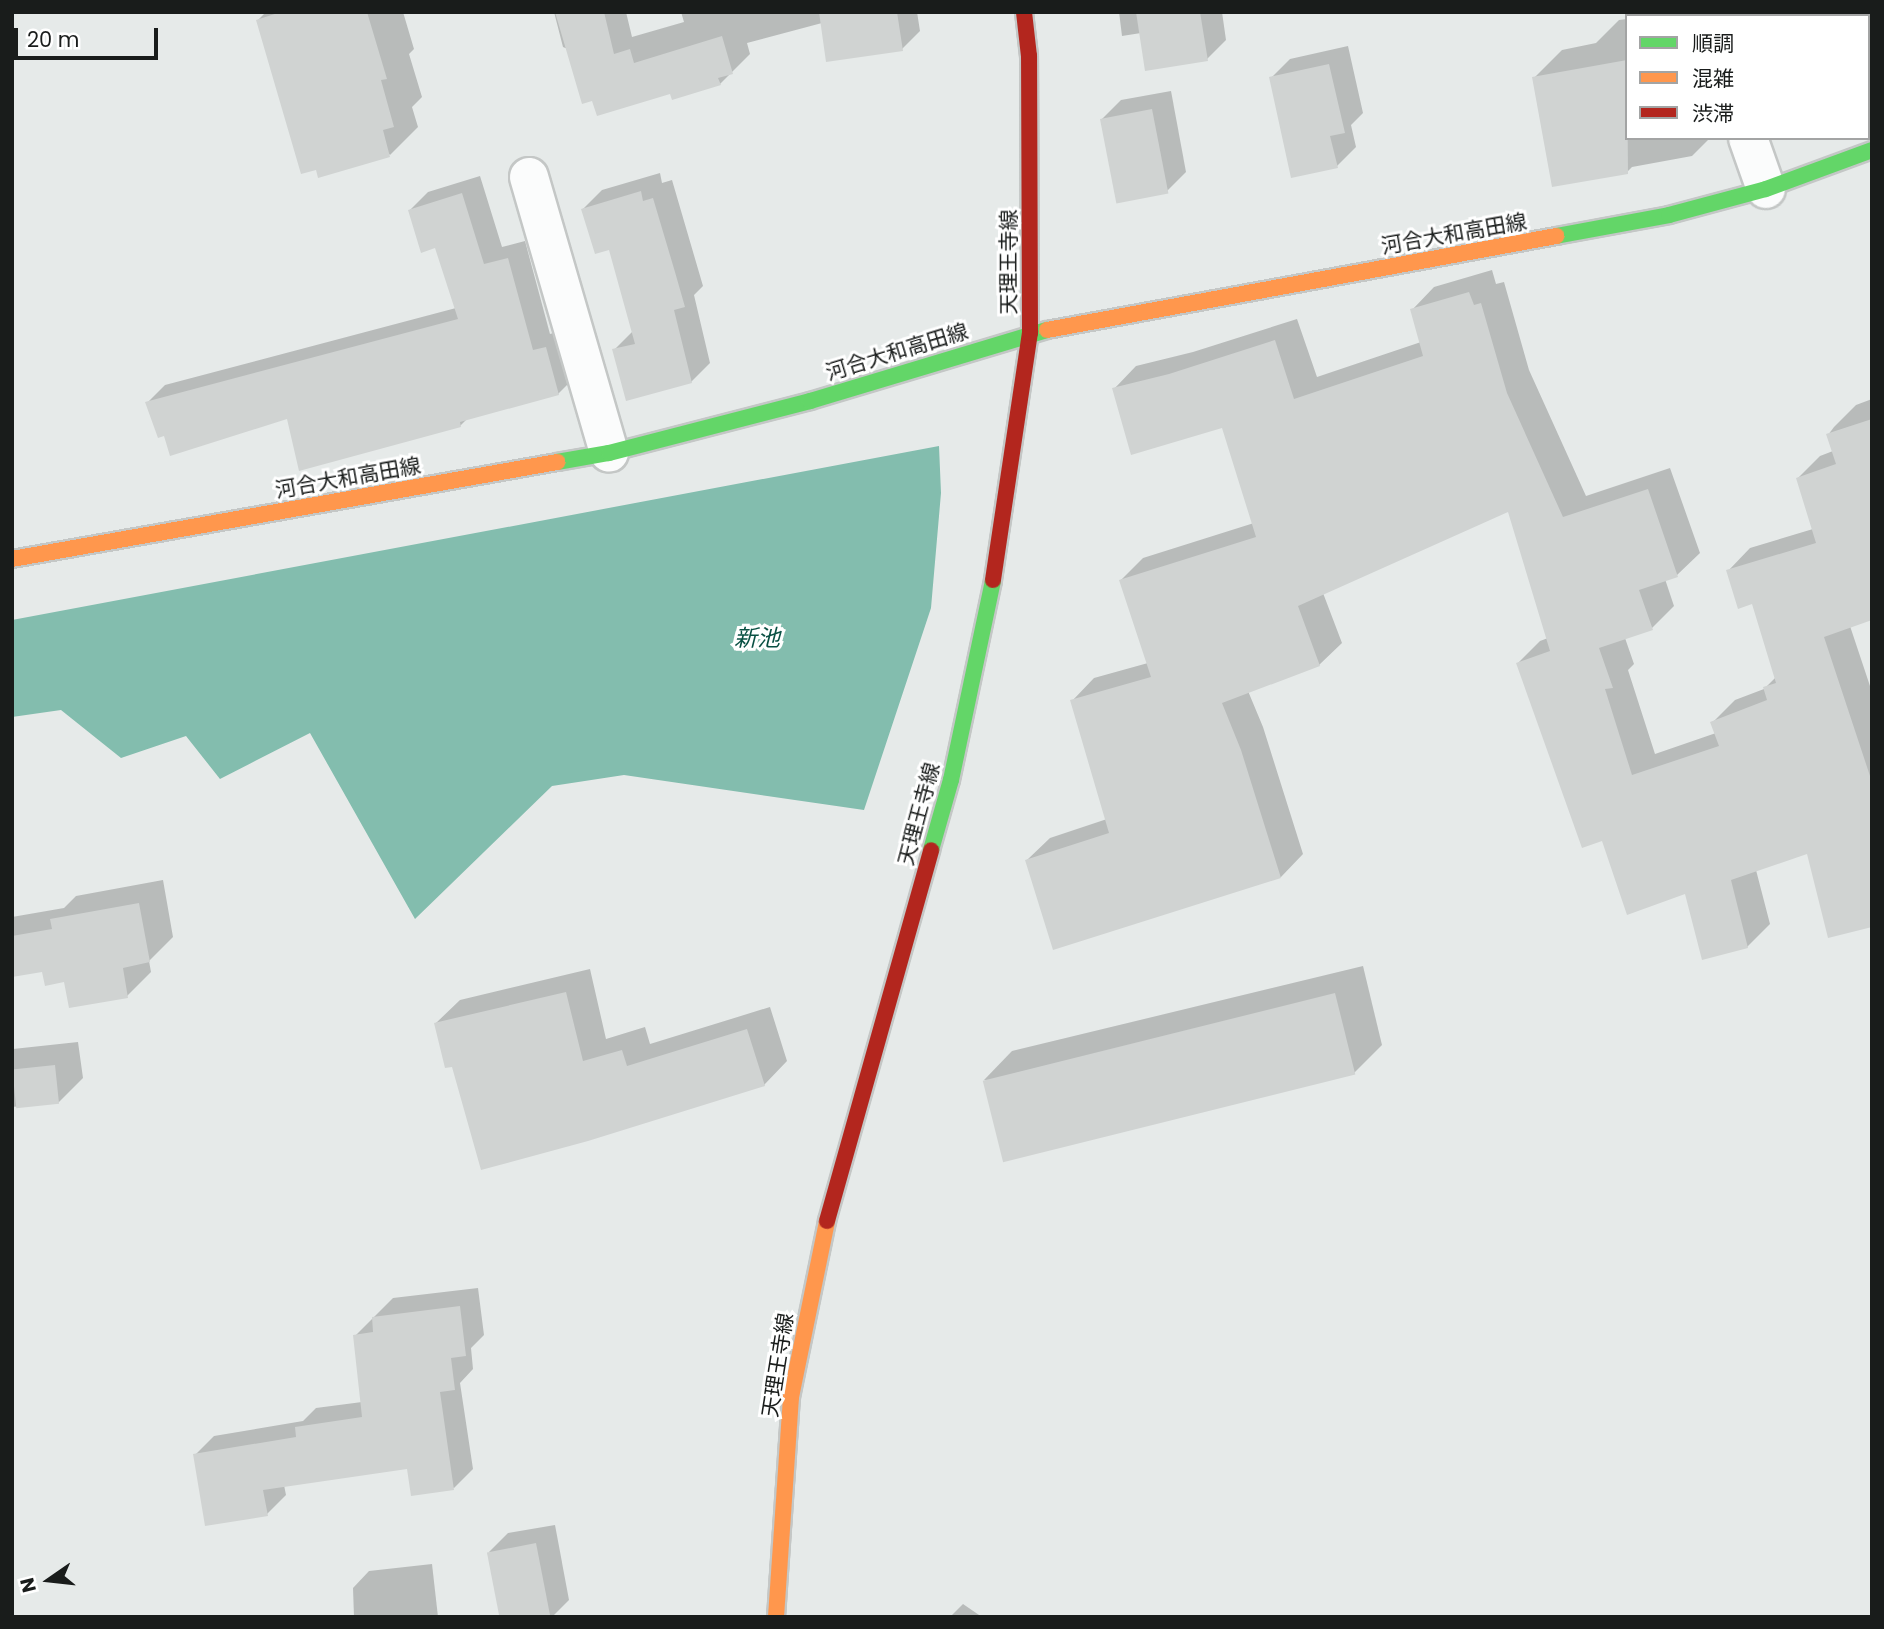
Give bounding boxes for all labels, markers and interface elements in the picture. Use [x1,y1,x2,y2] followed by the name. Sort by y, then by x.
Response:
[18,14,161,58] scale bar
[1625,14,1870,140] legend
[27,25,80,54] text: 20 m
[1692,29,1734,58] text: 順調
[1692,64,1734,93] text: 混雑
[1692,99,1734,128] text: 渋滞
[1379,209,1529,259] street label: 河合大和高田線
[996,210,1022,314] street label: 天理王寺線
[823,318,971,386] street label: 河合大和高田線
[273,453,423,503] street label: 河合大和高田線
[734,624,780,652] water label: 新池
[893,760,945,868] street label: 天理王寺線
[757,1311,799,1419] street label: 天理王寺線
[14,1545,84,1615] north arrow
[13,1575,43,1595] text: N

